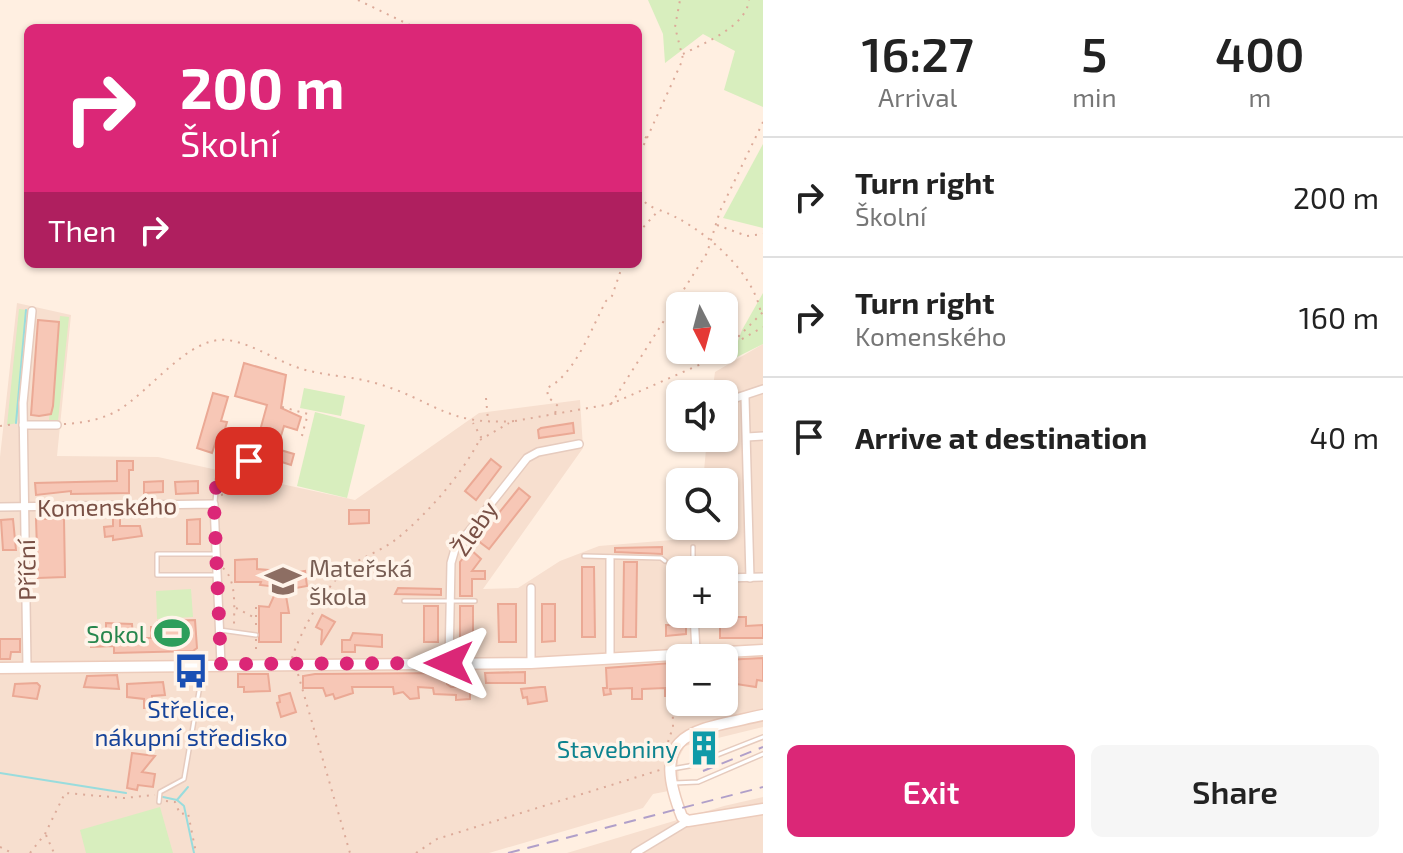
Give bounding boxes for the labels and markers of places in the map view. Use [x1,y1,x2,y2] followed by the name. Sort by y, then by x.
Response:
[215,427,283,495] pin
[309,553,412,610] place label: Mateřská škola
[264,562,302,600] school or university icon: Mateřská škola
[153,614,191,652] sports icon: Sokol
[86,619,146,648] place label: Sokol
[172,652,210,690] bus stop icon: Střelice, nákupní středisko
[94,694,288,751] place label: Střelice, nákupní středisko
[685,729,723,767] building icon: Stavebniny
[557,734,678,763] place label: Stavebniny

